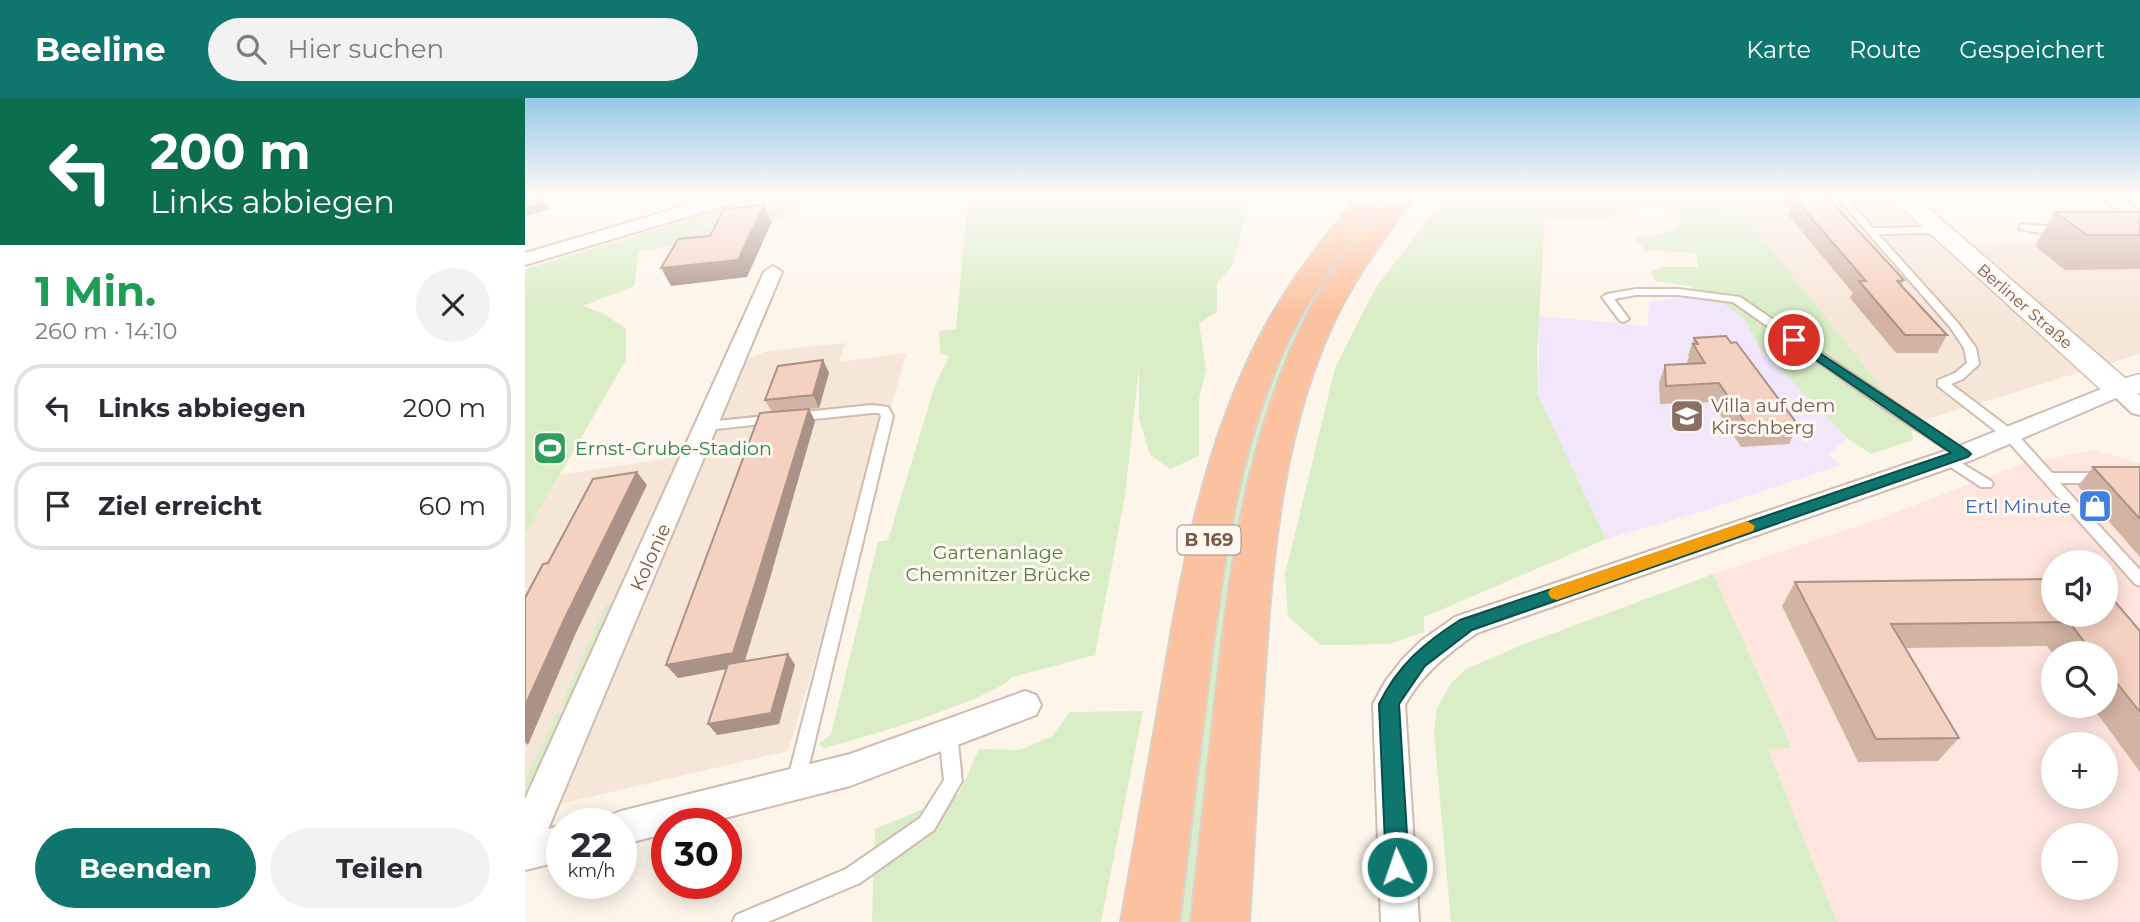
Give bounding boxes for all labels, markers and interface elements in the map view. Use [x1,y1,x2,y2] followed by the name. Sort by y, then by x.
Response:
[208,18,698,81] search box
[35,29,166,69] text: Beeline
[232,30,270,68] icon: search
[288,33,444,65] text: Hier suchen
[1746,35,1811,64] text: Karte
[1849,35,1921,64] text: Route
[1959,35,2105,64] text: Gespeichert
[150,122,311,181] text: 200 m
[35,126,126,217] icon: left
[150,182,395,221] text: Links abbiegen
[1973,260,2076,353] street label: Berliner Straße
[35,265,156,317] text: 1 Min.
[416,268,490,342] button: close
[1764,310,1824,370] pin
[35,317,178,345] text: 260 m · 14:10
[1775,321,1813,359] icon: arrive
[39,389,77,427] icon: left
[98,392,306,424] text: Links abbiegen
[402,392,486,424] text: 200 m
[1711,394,1835,439] place label: Villa auf dem Kirschberg
[1668,397,1706,435] school or university icon: Villa auf dem Kirschberg
[531,429,569,467] sports icon: Ernst-Grube-Stadion
[575,437,772,460] place label: Ernst-Grube-Stadion
[39,487,77,525] icon: arrive
[2076,487,2114,525] shop icon: Ertl Minute
[98,490,262,522] text: Ziel erreicht
[419,490,486,522] text: 60 m
[1965,495,2071,518] place label: Ertl Minute
[625,520,675,595] street label: Kolonie
[1177,526,1241,555] road number: B 169
[906,541,1090,586] park label: Gartenanlage Chemnitzer Brücke
[2041,550,2118,900] map controls
[2041,550,2118,627] button: sound
[2041,641,2118,718] button: search
[2041,732,2118,809] button: +
[651,808,742,899] speed limit sign: 30
[571,823,612,866] text: 22
[2041,823,2118,900] button: −
[35,828,256,908] button: Beenden
[270,828,490,908] button: Teilen
[1360,830,1434,904] position arrow
[567,860,616,882] text: km/h

